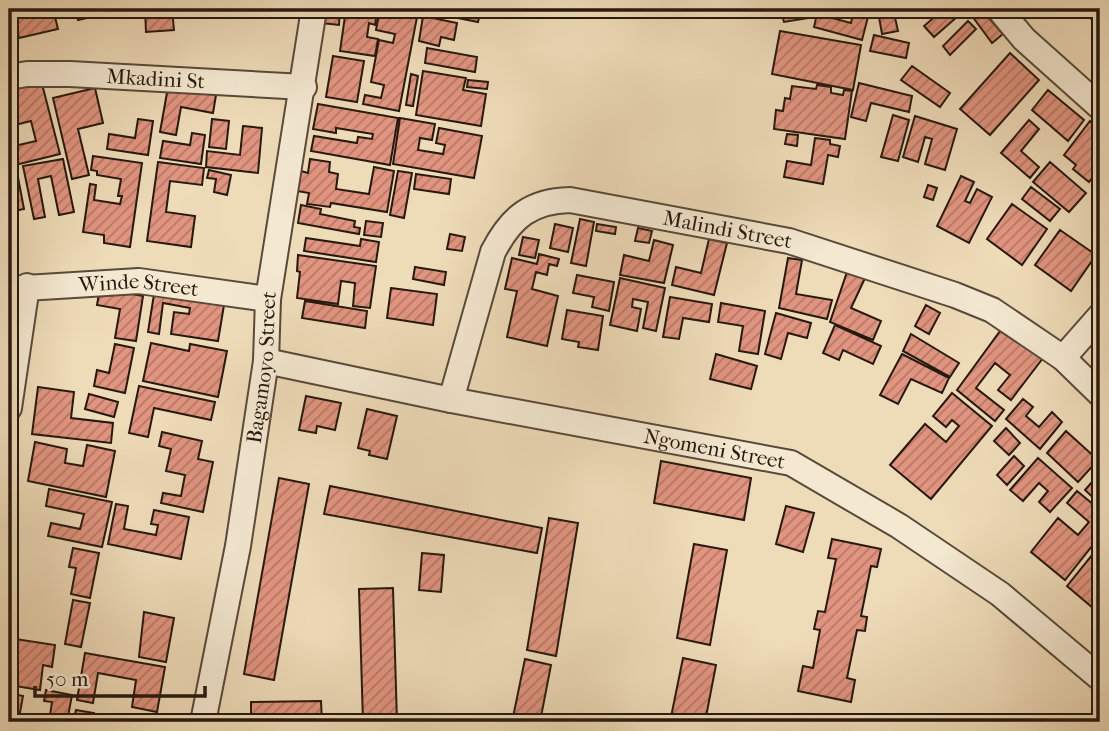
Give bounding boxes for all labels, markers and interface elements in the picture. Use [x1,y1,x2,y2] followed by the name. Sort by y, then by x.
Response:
[106,64,206,94] street label: Mkadini St
[661,206,795,253] street label: Malindi Street
[77,269,201,301] street label: Winde Street
[242,289,281,445] street label: Bagamoyo Street
[642,424,788,474] street label: Ngomeni Street
[35,654,205,698] scale bar
[46,667,89,691] text: 50 m

